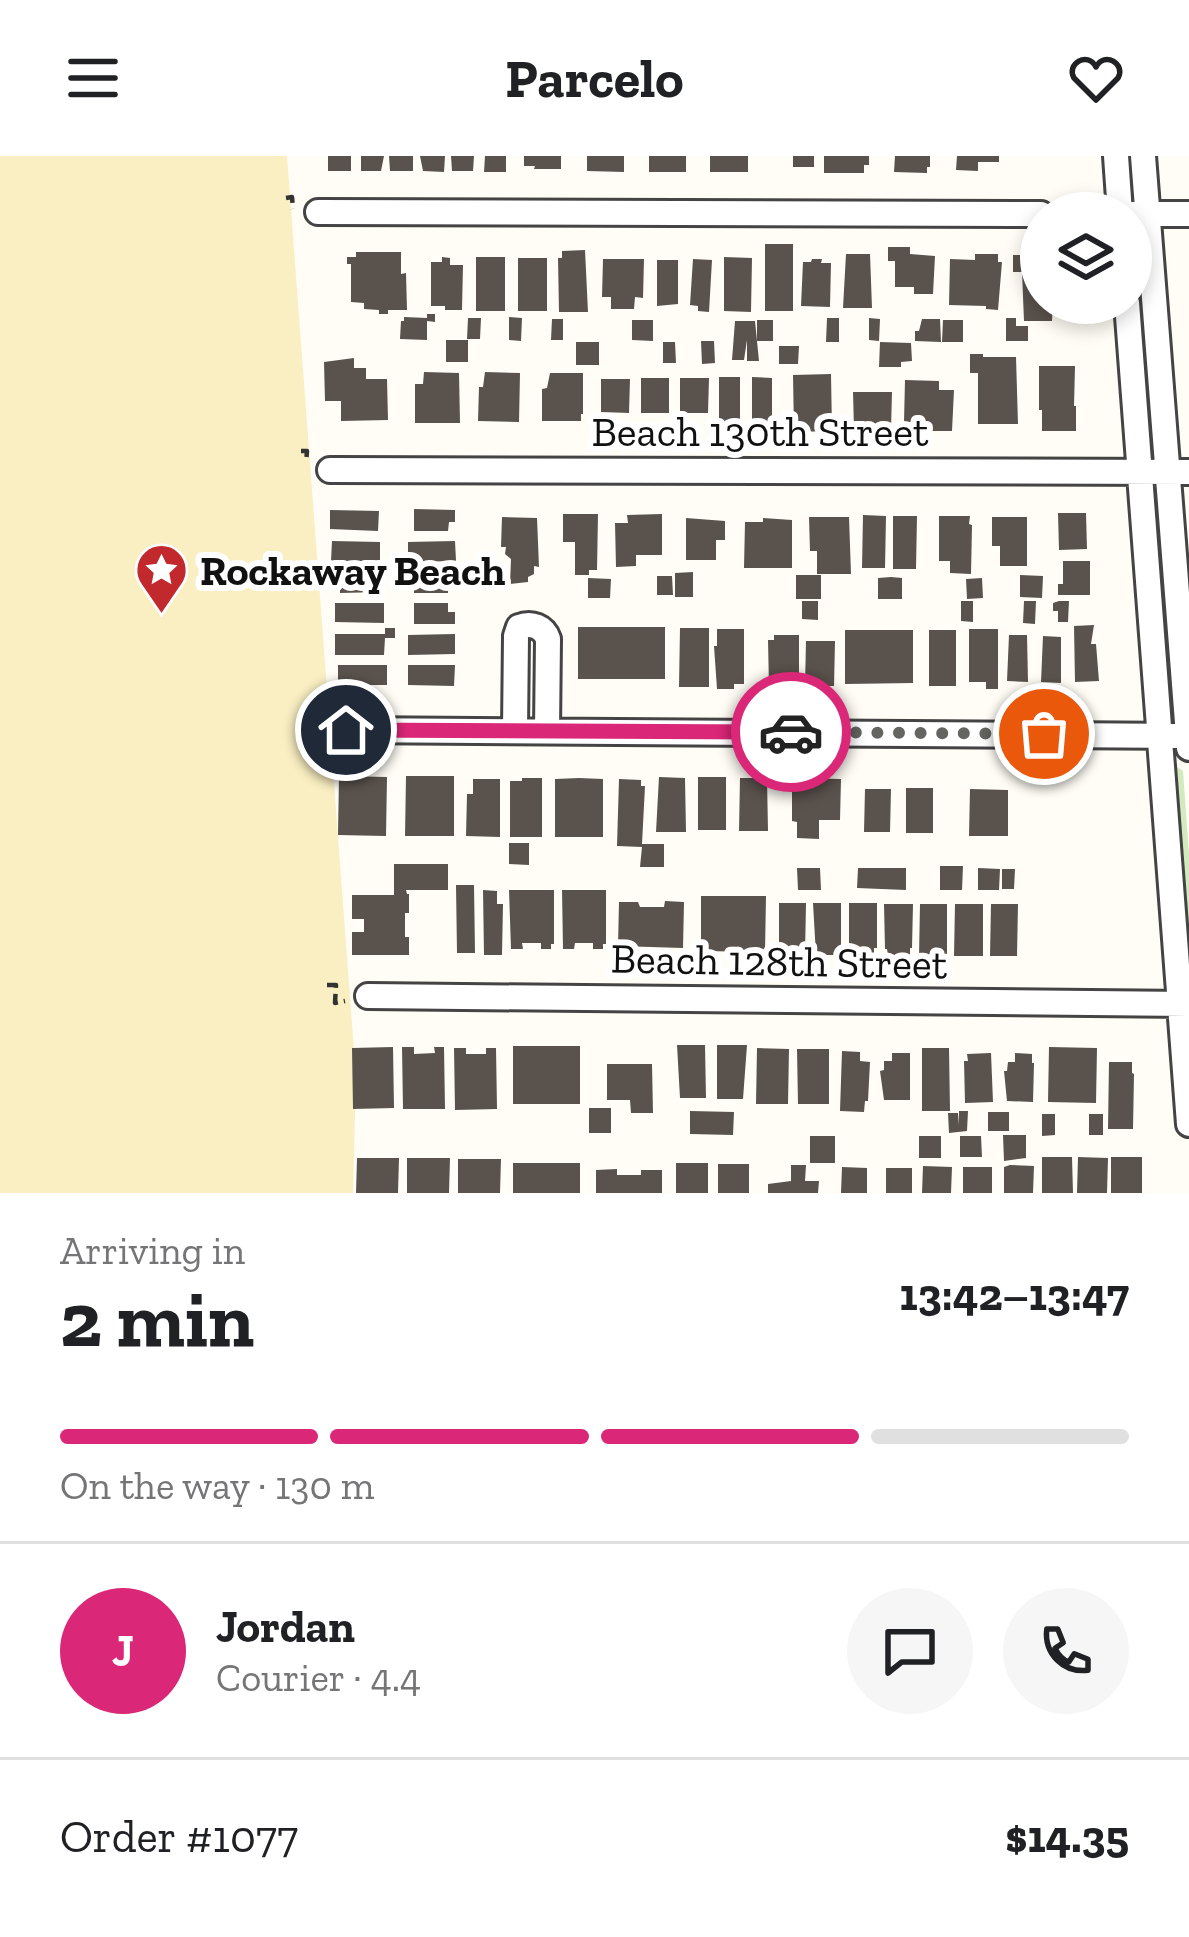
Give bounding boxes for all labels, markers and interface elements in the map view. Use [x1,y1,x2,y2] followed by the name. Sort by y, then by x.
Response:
[60,45,126,111] icon: menu
[1063,45,1129,111] icon: heart
[505,46,684,111] text: Parcelo
[1020,192,1152,324] map controls
[1020,192,1152,324] button: layers
[591,406,929,457] street label: Beach 130th Street
[133,542,189,616] place icon: Rockaway Beach
[200,545,505,596] place label: Rockaway Beach
[731,672,851,792] courier
[295,679,397,781] pin
[993,683,1095,785] pin
[313,697,379,763] icon: home
[758,699,824,765] icon: car
[1011,701,1077,767] icon: bag
[610,933,948,989] street label: Beach 128th Street
[60,1227,245,1274] text: Arriving in
[899,1268,1129,1322] text: 13:42–13:47
[60,1272,254,1366] text: 2 min
[60,1462,374,1509] text: On the way · 130 m
[847,1588,973,1714] button: chat
[1003,1588,1129,1714] button: phone
[216,1600,355,1654] text: Jordan
[112,1624,134,1678] text: J
[216,1654,421,1701] text: Courier · 4.4
[60,1810,298,1864] text: Order #1077
[1005,1810,1129,1864] text: $14.35

